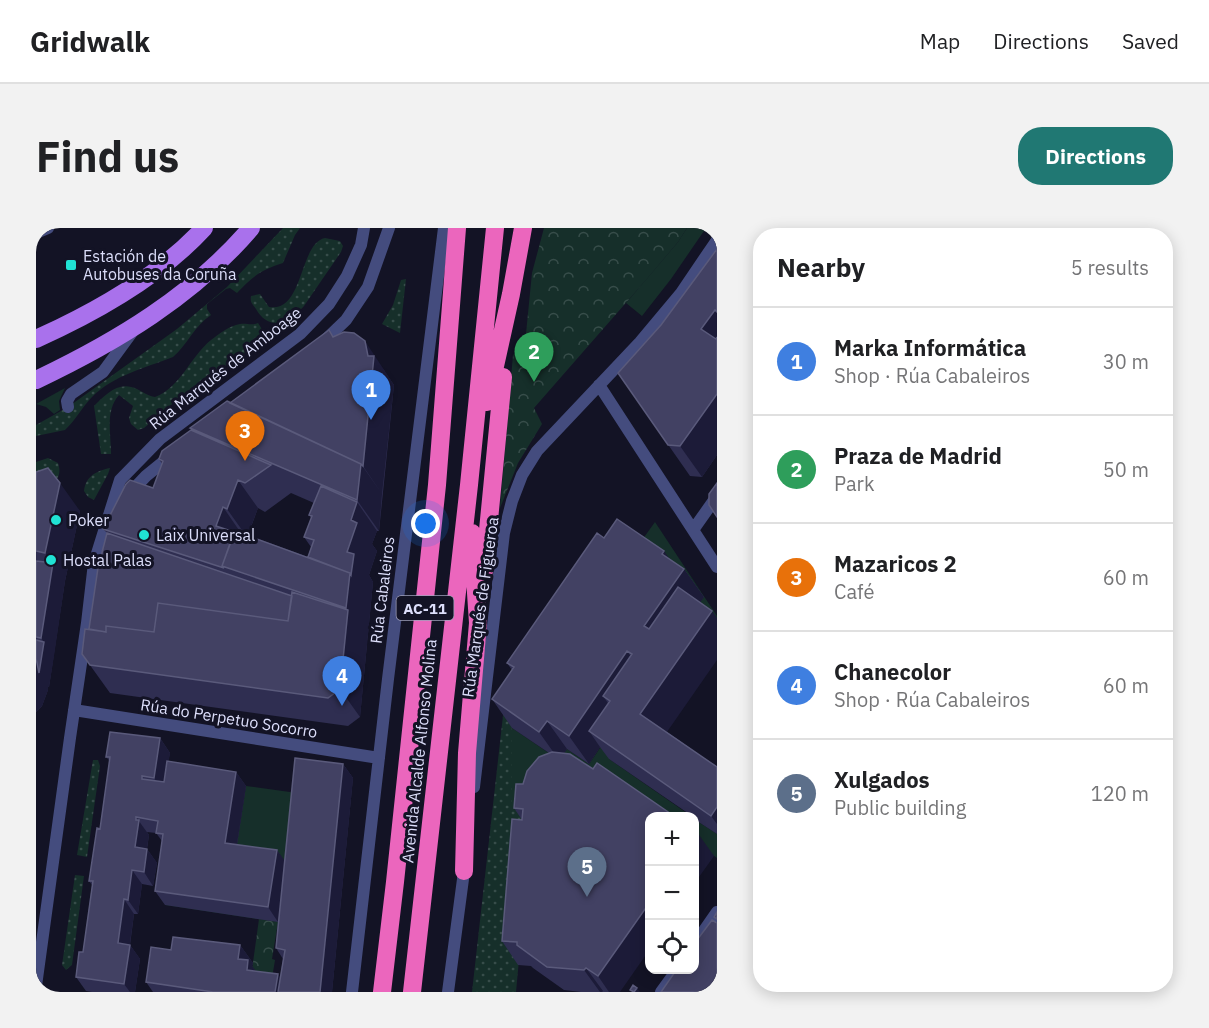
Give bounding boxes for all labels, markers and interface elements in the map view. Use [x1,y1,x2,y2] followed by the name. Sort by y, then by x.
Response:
[30,23,150,60] text: Gridwalk
[920,27,960,55] text: Map
[993,27,1089,55] text: Directions
[1122,27,1179,55] text: Saved
[1018,127,1173,185] button: Directions
[36,129,179,184] text: Find us
[83,246,237,284] place label: Estación de Autobuses da Coruña
[777,250,865,284] text: Nearby
[1071,254,1149,281] text: 5 results
[64,258,78,272] marker: Estación de Autobuses da Coruña
[145,302,305,434] street label: Rúa Marqués de Amboage
[514,332,554,382] pin: 2
[834,333,1026,362] text: Marka Informática
[791,348,803,375] text: 1
[1103,348,1149,375] text: 30 m
[834,362,1030,389] text: Shop · Rúa Cabaleiros
[352,370,390,420] pin: 1
[226,412,264,461] pin: 3
[834,441,1002,470] text: Praza de Madrid
[791,456,803,483] text: 2
[1103,456,1149,483] text: 50 m
[834,470,874,497] text: Park
[411,509,440,538] your location
[68,510,109,530] place label: Poker
[49,513,63,527] marker: Poker
[457,515,503,699] street label: Rúa Marqués de Figueroa
[156,525,255,545] place label: Laix Universal
[137,528,151,542] marker: Laix Universal
[366,535,398,645] street label: Rúa Cabaleiros
[834,549,957,578] text: Mazaricos 2
[63,550,152,570] place label: Hostal Palas
[44,553,58,567] marker: Hostal Palas
[791,564,803,591] text: 3
[1103,564,1149,591] text: 60 m
[834,578,874,605] text: Café
[396,596,454,620] road number: AC-11
[397,638,441,864] street label: Avenida Alcalde Alfonso Molina
[322,656,362,706] pin: 4
[834,657,951,686] text: Chanecolor
[791,672,803,699] text: 4
[1103,672,1149,699] text: 60 m
[834,686,1030,713] text: Shop · Rúa Cabaleiros
[139,694,319,742] street label: Rúa do Perpetuo Socorro
[834,765,930,794] text: Xulgados
[791,780,803,807] text: 5
[1091,780,1149,807] text: 120 m
[834,794,966,821] text: Public building
[645,812,699,974] map controls
[645,812,699,866] button: +
[568,848,606,897] pin: 5
[645,866,699,920] button: −
[645,920,699,974] button: locate

